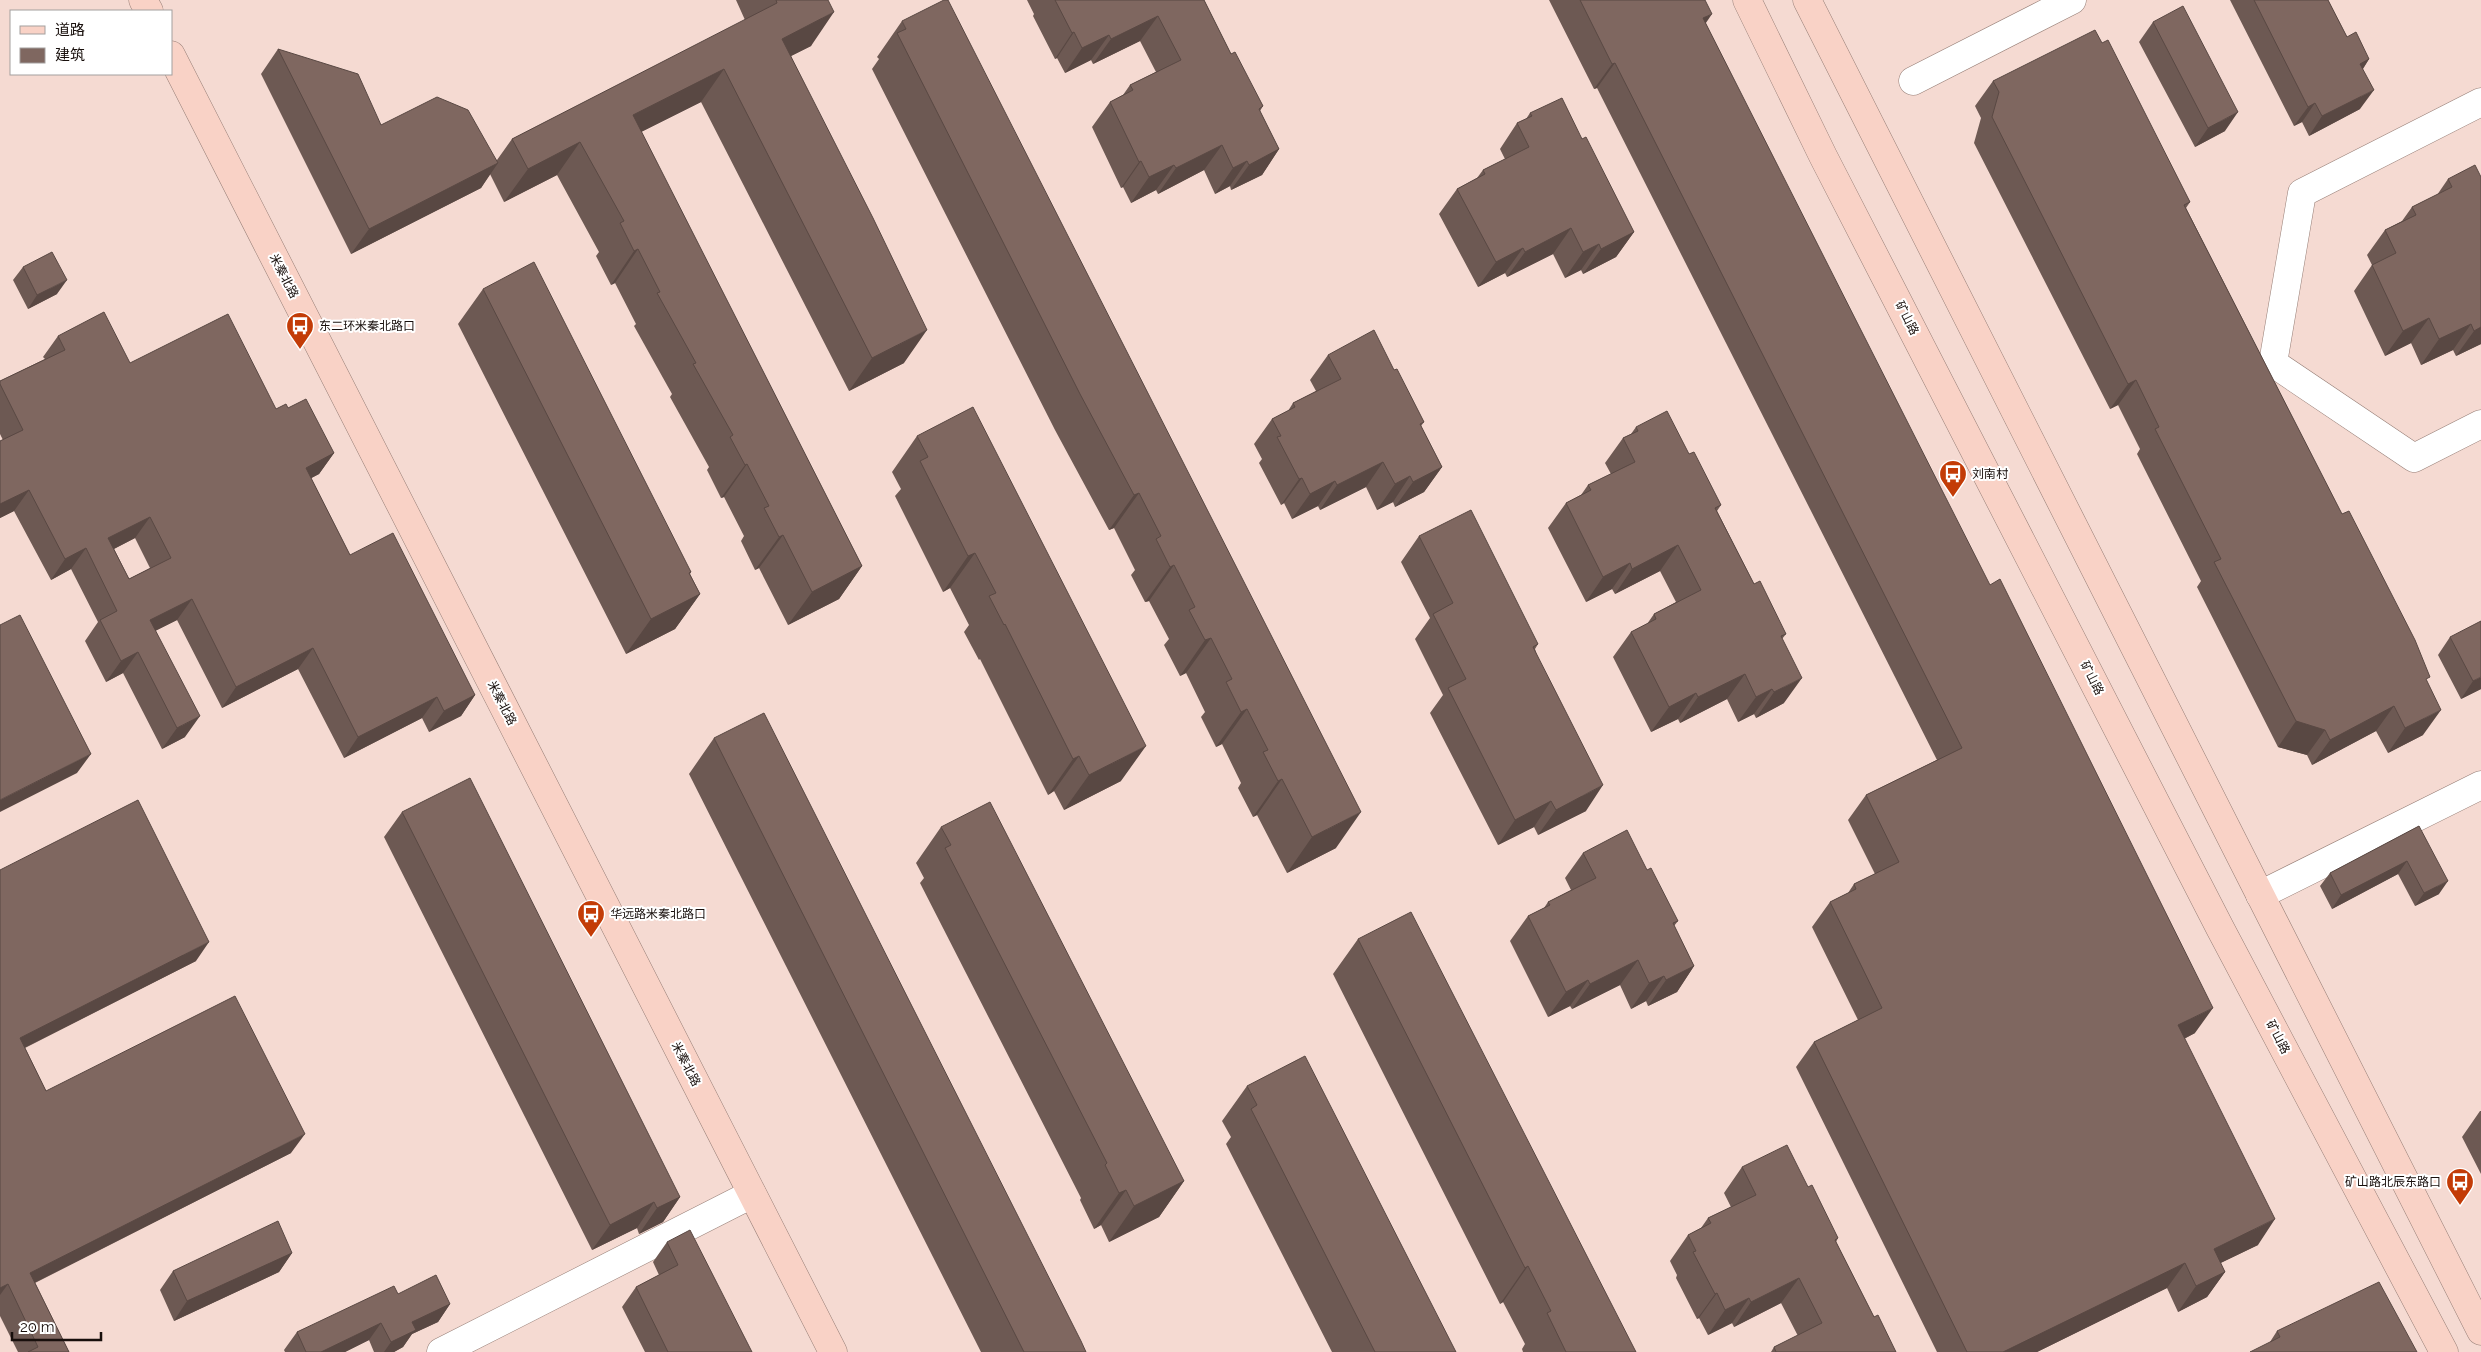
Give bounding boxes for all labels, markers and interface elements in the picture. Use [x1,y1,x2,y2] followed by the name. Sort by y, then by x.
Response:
[10,10,172,75] legend
[55,21,85,39] text: 道路
[55,46,85,64] text: 建筑
[267,251,301,301] street label: 米秦北路
[1893,299,1921,337] street label: 矿山路
[285,311,315,350] bus stop icon: 东二环米秦北路口
[319,319,415,333] place label: 东二环米秦北路口
[1938,459,1968,498] bus stop icon: 刘南村
[1972,467,2009,481] place label: 刘南村
[2078,659,2106,697] street label: 矿山路
[485,678,519,728] street label: 米秦北路
[576,899,606,938] bus stop icon: 华远路米秦北路口
[610,907,706,921] place label: 华远路米秦北路口
[2263,1018,2293,1056] street label: 矿山路
[669,1039,703,1089] street label: 米秦北路
[2445,1167,2475,1206] bus stop icon: 矿山路北辰东路口
[2345,1175,2441,1189] place label: 矿山路北辰东路口
[12,1310,101,1342] scale bar
[20,1318,55,1336] text: 20 m

